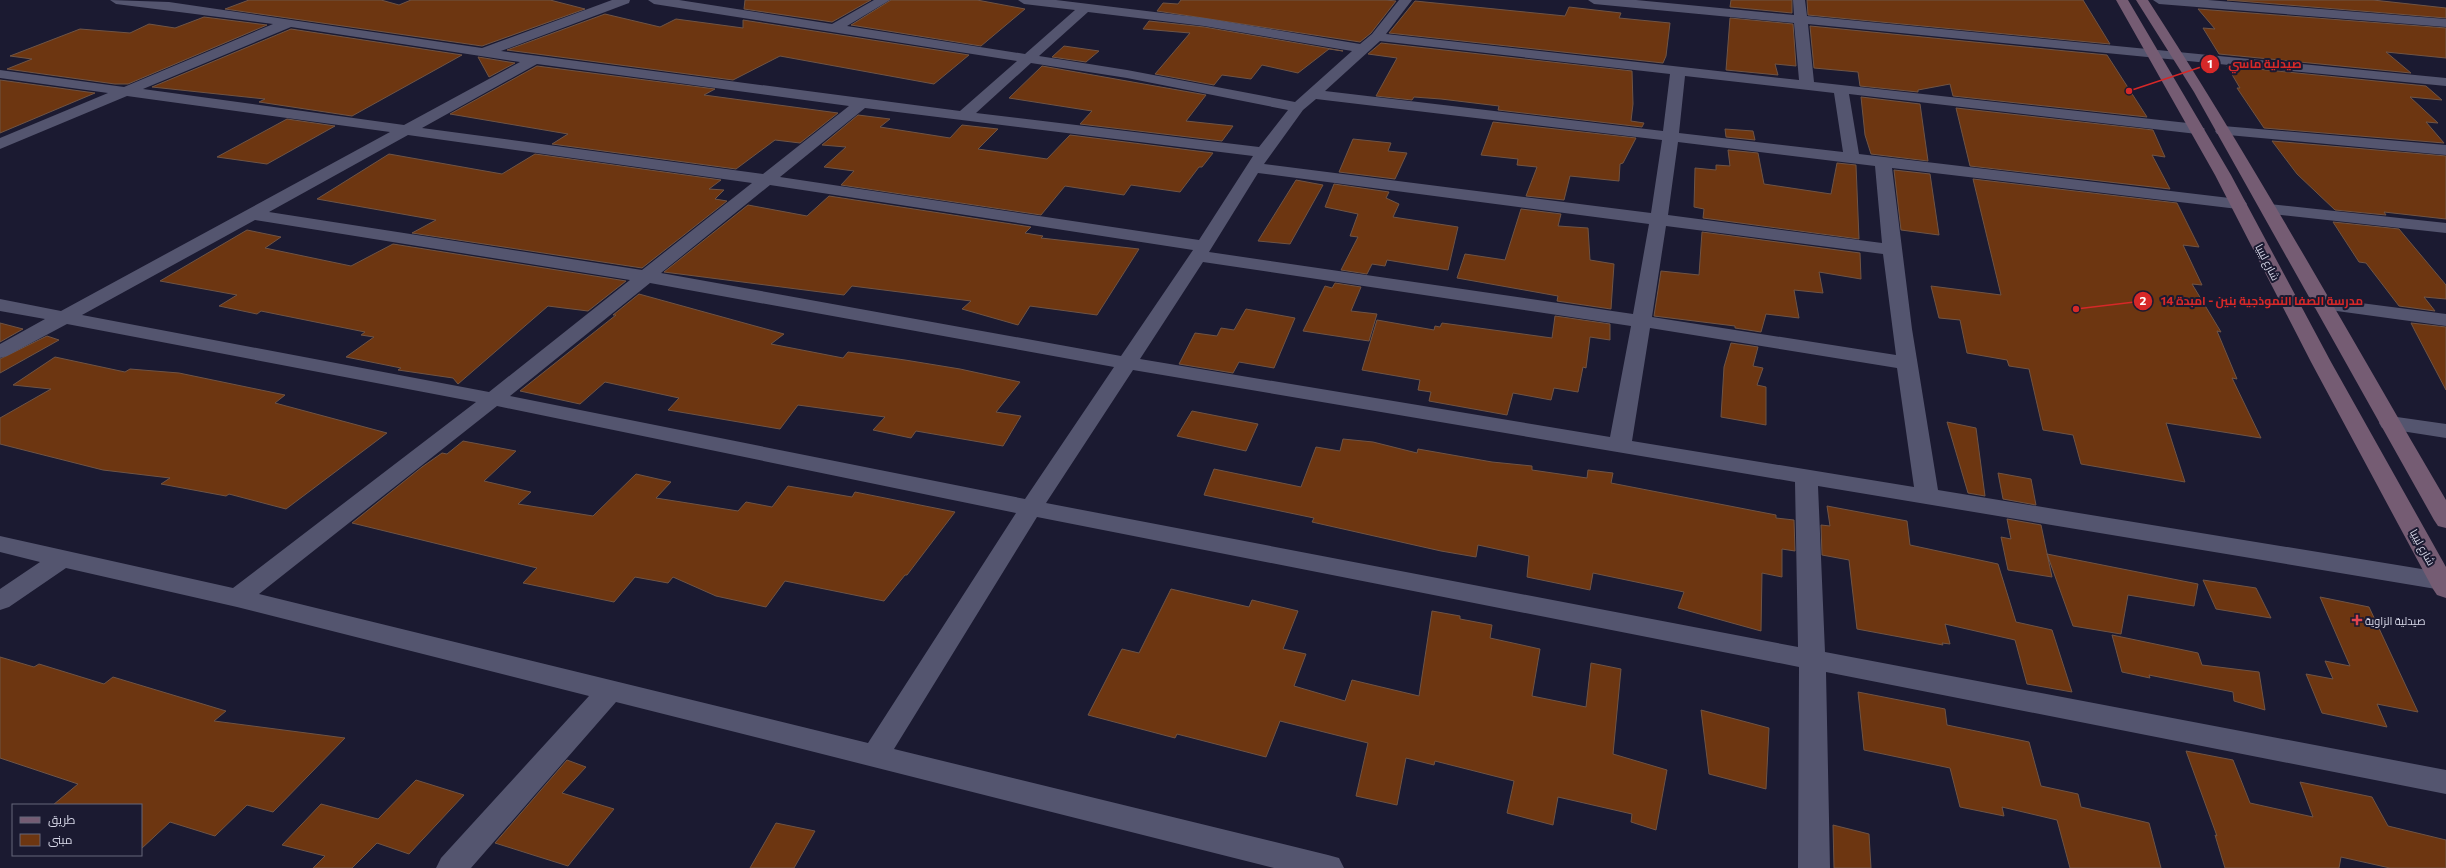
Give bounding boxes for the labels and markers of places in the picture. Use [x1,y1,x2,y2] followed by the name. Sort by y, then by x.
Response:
[2200,52,2310,76] callout: صيدلية ماسي
[2133,289,2371,313] callout: مدرسة الصفا النموذجية بنين - امبدة 14
[2365,614,2425,628] place label: صيدلية الزاوية
[2352,615,2362,625] marker: صيدلية الزاوية

